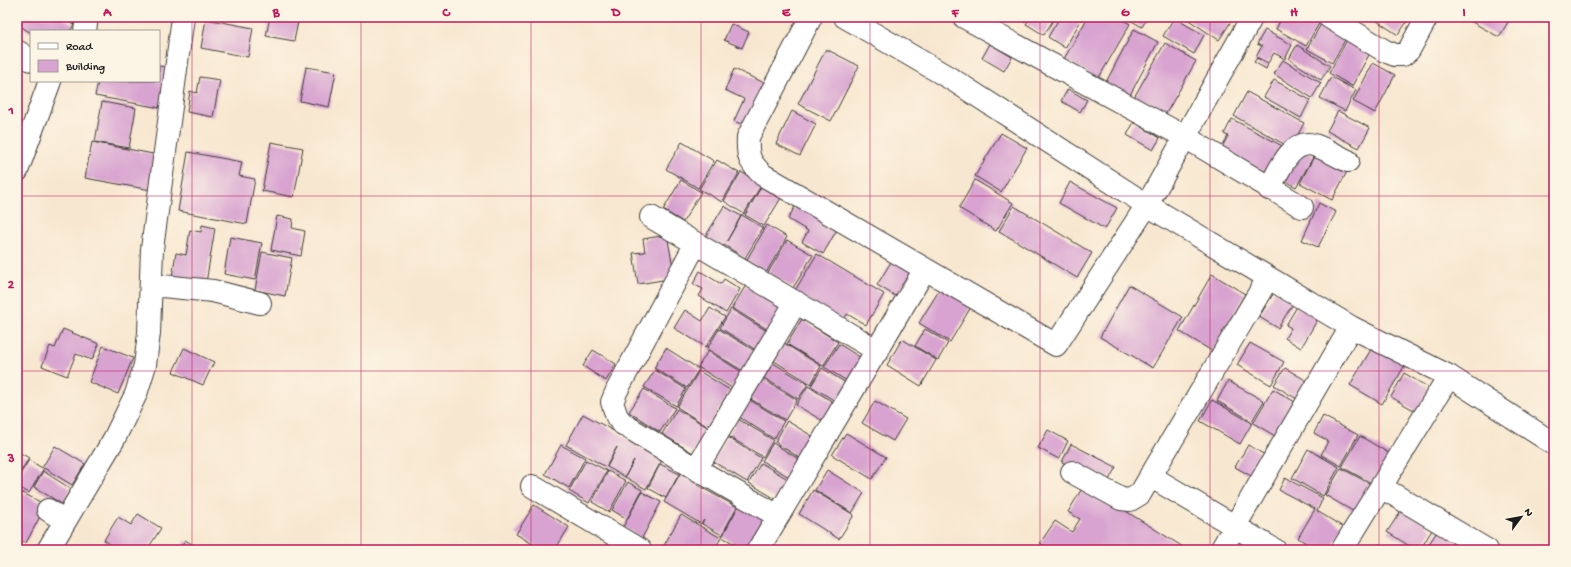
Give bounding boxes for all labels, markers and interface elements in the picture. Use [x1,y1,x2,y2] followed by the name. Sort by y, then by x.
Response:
[102,6,112,21] text: A
[272,6,281,21] text: B
[441,6,451,21] text: C
[611,6,621,21] text: D
[782,6,791,21] text: E
[951,6,960,21] text: F
[1121,6,1130,21] text: G
[1290,6,1298,21] text: H
[1462,6,1466,21] text: I
[30,30,160,82] legend
[66,41,93,55] text: Road
[65,61,105,75] text: Building
[7,104,14,119] text: 1
[8,278,15,293] text: 2
[7,452,15,467] text: 3
[1501,497,1541,537] north arrow
[1521,507,1535,519] text: N

